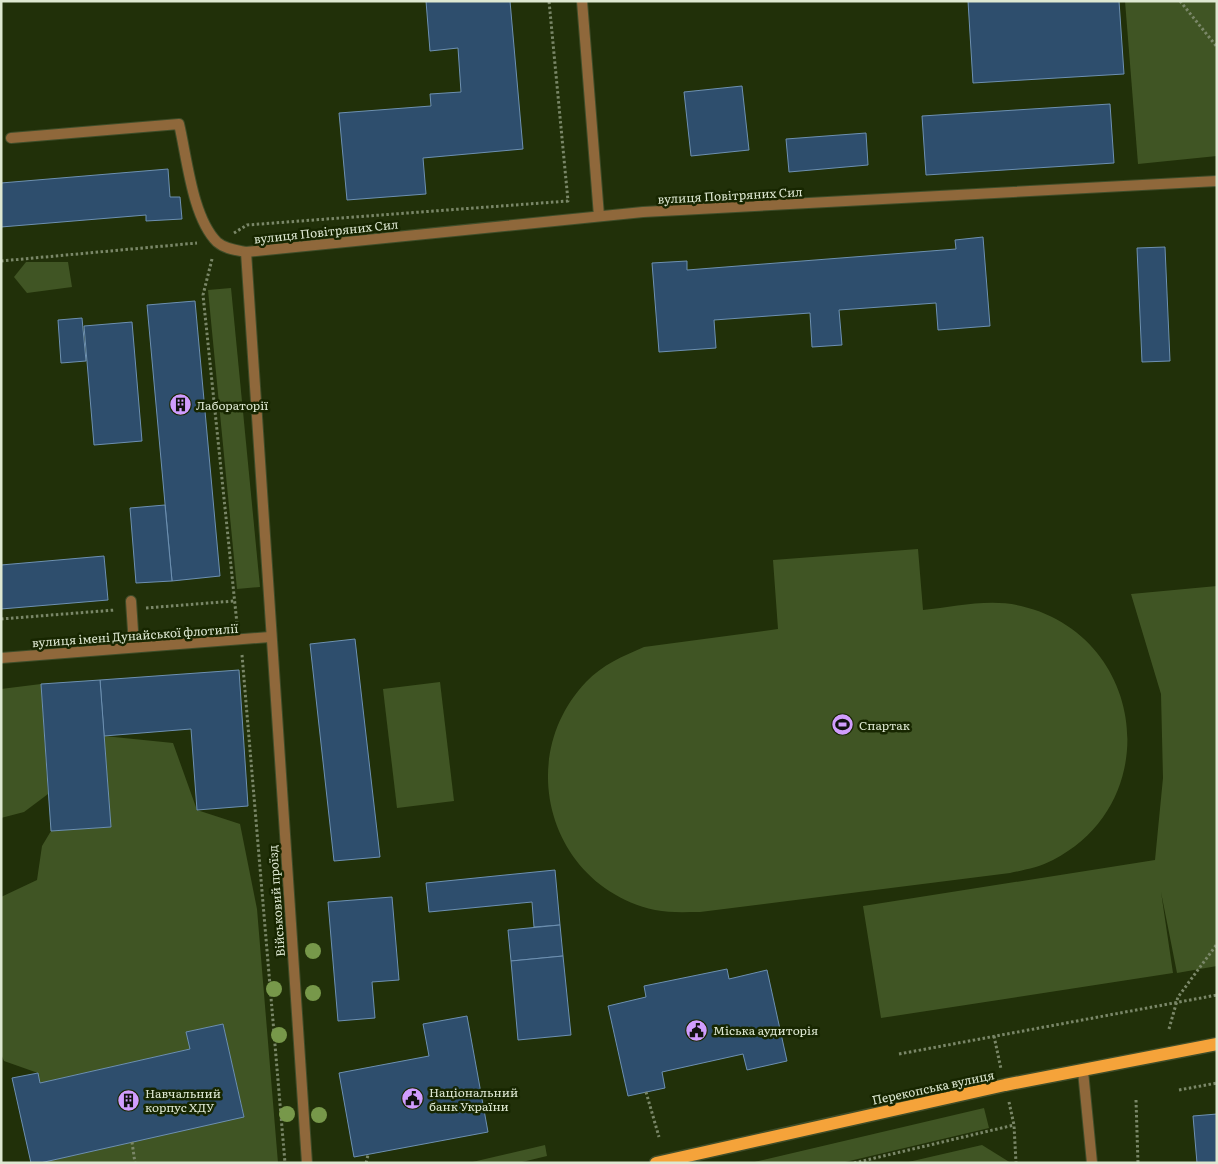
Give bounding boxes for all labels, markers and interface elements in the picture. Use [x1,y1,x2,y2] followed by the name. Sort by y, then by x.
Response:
[657,182,803,208] street label: вулиця Повітряних Сил
[253,214,399,248] street label: вулиця Повітряних Сил
[168,393,192,417] building icon: Лабораторії
[196,396,268,414] place label: Лабораторії
[31,619,239,651] street label: вулиця імені Дунайської флотилії
[831,713,855,737] sports icon: Спартак
[859,716,910,734] place label: Спартак
[263,845,289,957] street label: Військовий проїзд
[685,1018,709,1042] public building icon: Міська аудиторія
[713,1021,818,1039] place label: Міська аудиторія
[870,1065,996,1109] street label: Перекопська вулиця
[429,1083,518,1115] place label: Національний банк України
[145,1084,221,1116] place label: Навчальний корпус ХДУ
[401,1087,425,1111] public building icon: Національний банк України
[117,1088,141,1112] building icon: Навчальний корпус ХДУ

